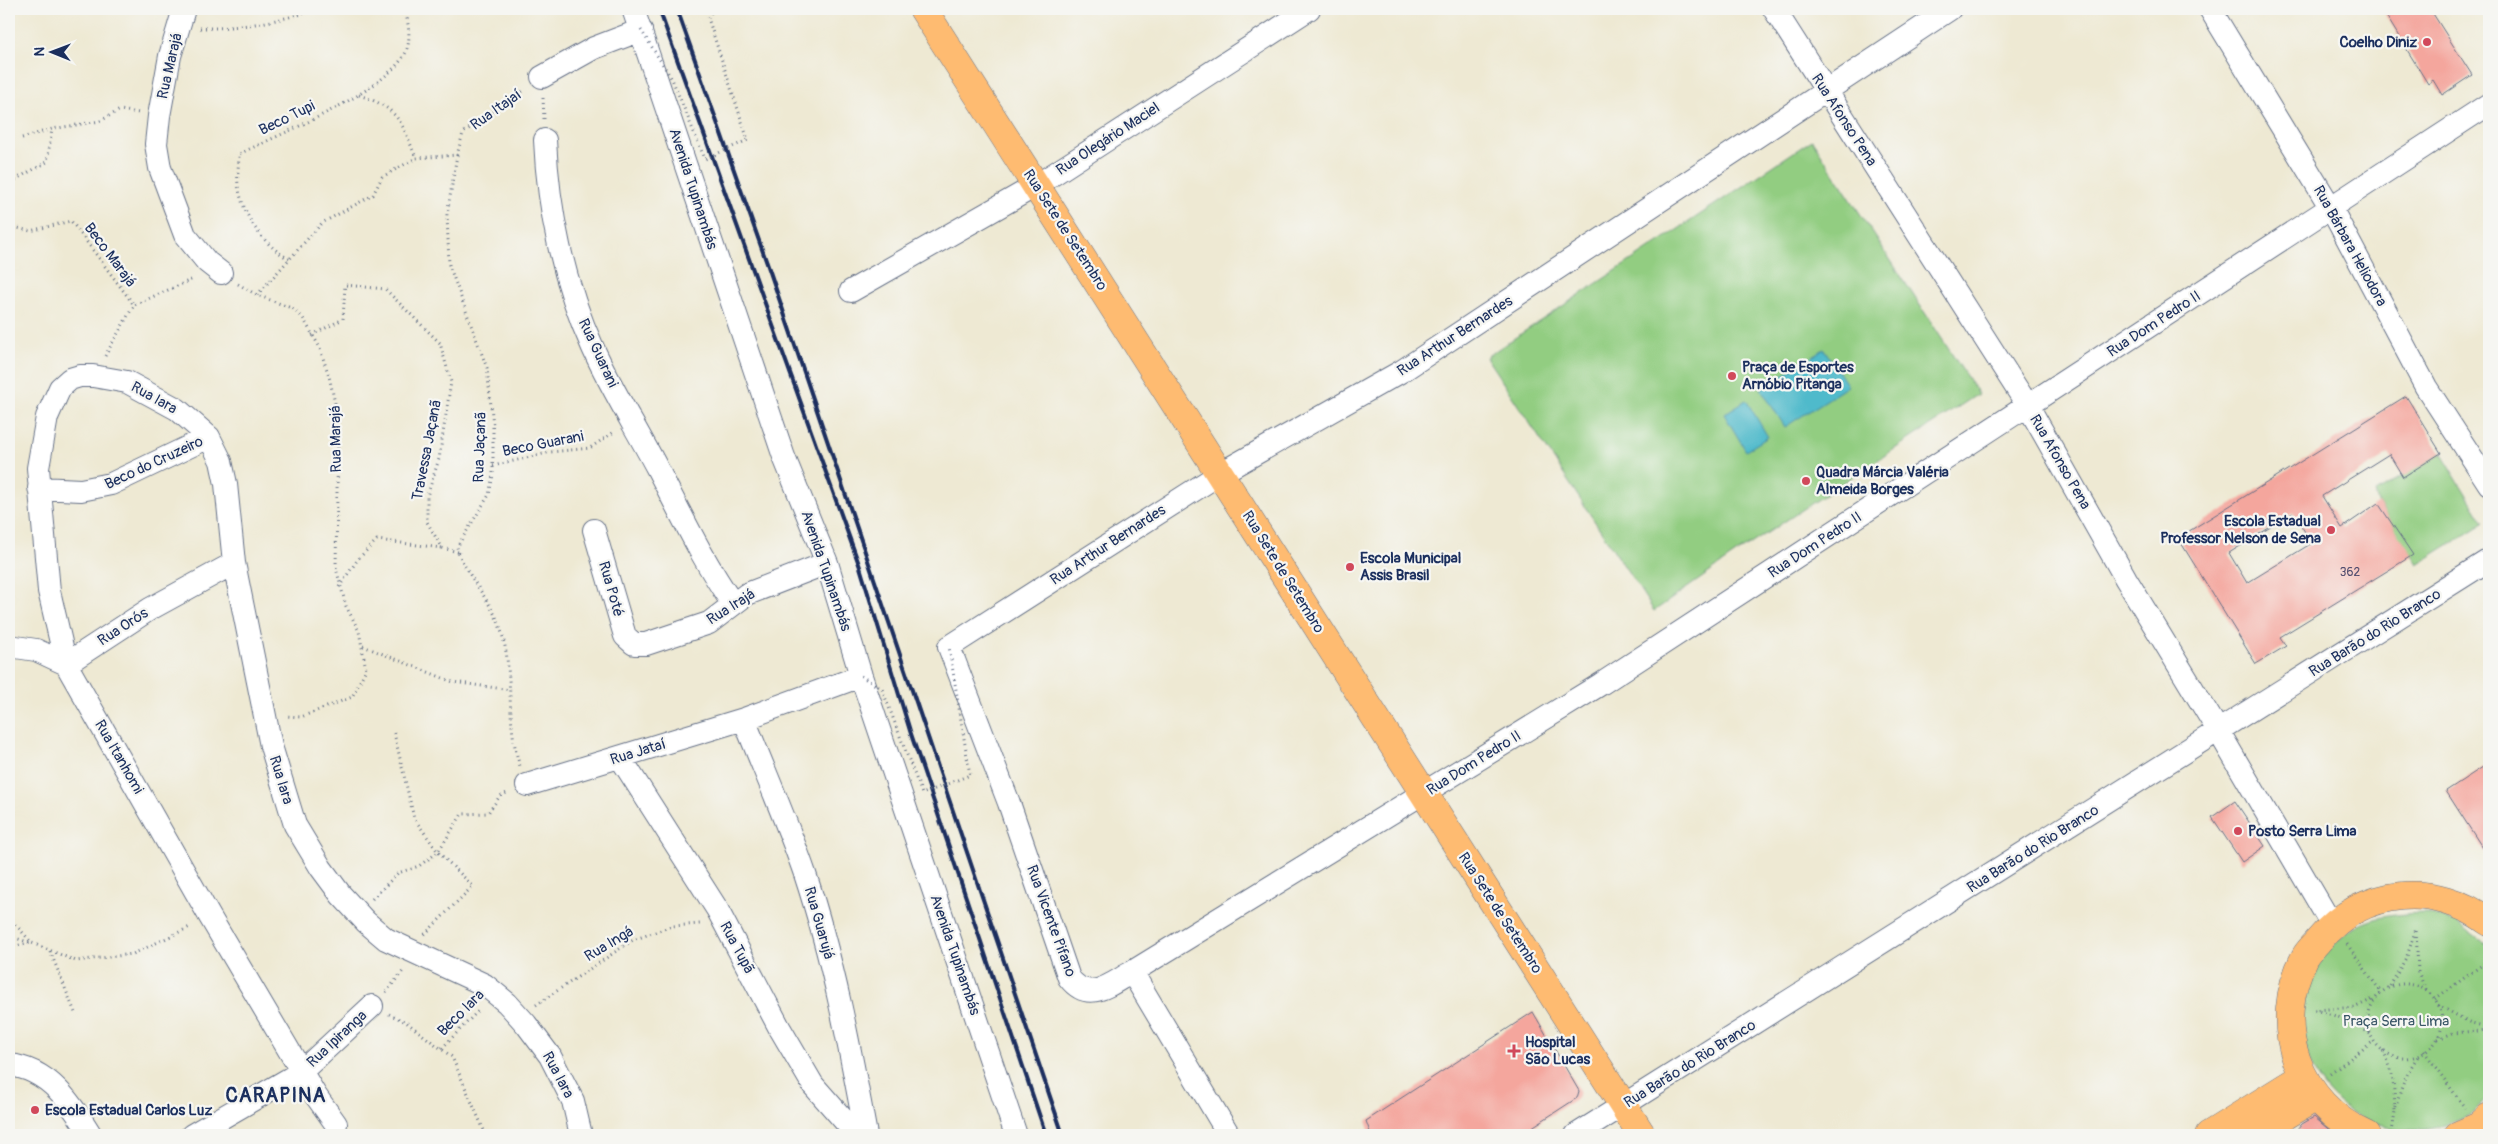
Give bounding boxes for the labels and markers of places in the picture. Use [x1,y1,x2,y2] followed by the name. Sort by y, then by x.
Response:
[2339,33,2417,52] place label: Coelho Diniz
[2421,36,2433,48] marker: Coelho Diniz
[1742,358,1854,394] place label: Praça de Esportes Arnóbio Pitanga
[1726,370,1738,382] marker: Praça de Esportes Arnóbio Pitanga
[1816,463,1949,499] place label: Quadra Márcia Valéria Almeida Borges
[1800,475,1812,487] marker: Quadra Márcia Valéria Almeida Borges
[2160,512,2321,548] place label: Escola Estadual Professor Nelson de Sena
[2325,524,2337,536] marker: Escola Estadual Professor Nelson de Sena
[1360,549,1461,585] place label: Escola Municipal Assis Brasil
[1344,561,1356,573] marker: Escola Municipal Assis Brasil
[2248,822,2357,841] place label: Posto Serra Lima
[2232,825,2244,837] marker: Posto Serra Lima
[1525,1033,1590,1069] place label: Hospital São Lucas
[1507,1044,1521,1058] marker: Hospital São Lucas
[45,1101,212,1120] place label: Escola Estadual Carlos Luz
[29,1104,41,1116] marker: Escola Estadual Carlos Luz

